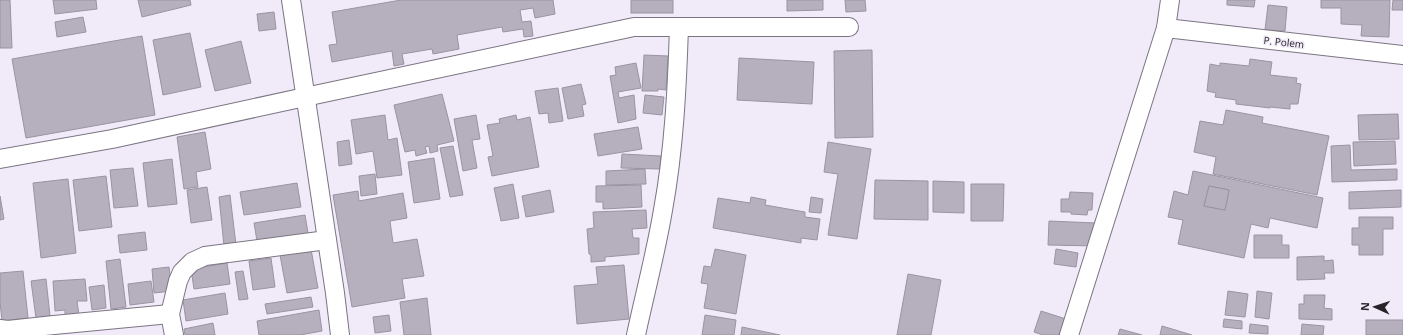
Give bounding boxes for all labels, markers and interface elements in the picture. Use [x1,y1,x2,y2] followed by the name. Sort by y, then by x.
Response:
[1263,33,1305,51] street label: P. Polem
[1355,287,1395,327] north arrow
[1357,302,1372,311] text: N

